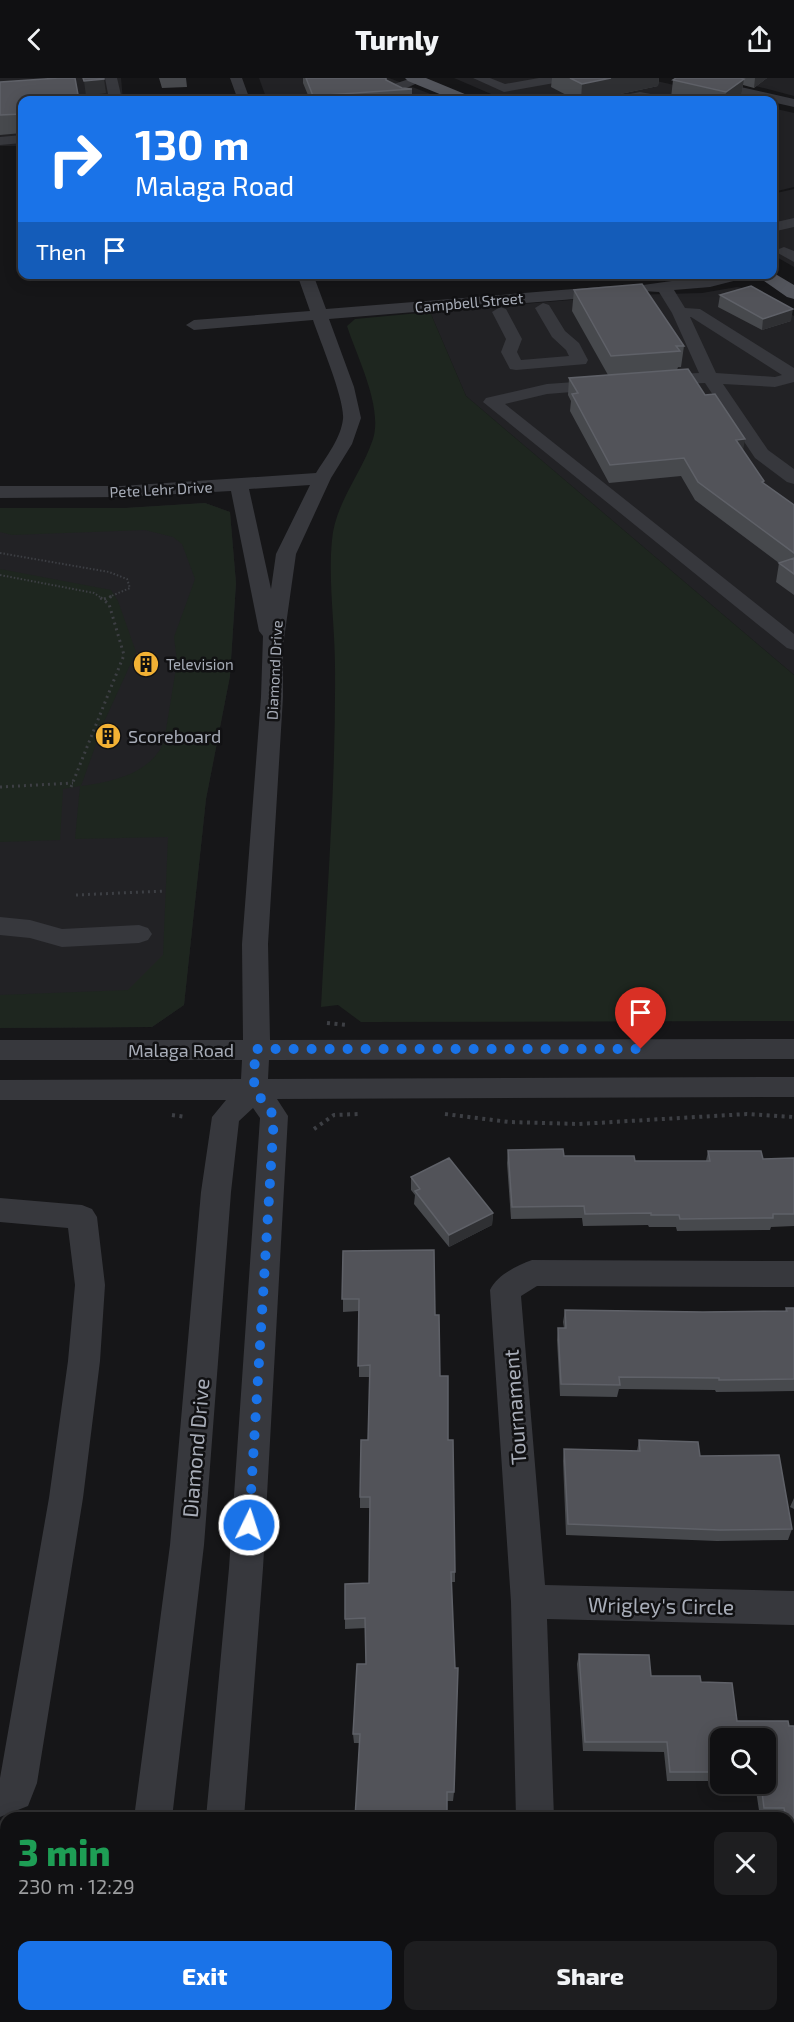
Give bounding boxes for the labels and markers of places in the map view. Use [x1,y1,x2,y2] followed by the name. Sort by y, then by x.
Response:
[131,649,161,679] building icon: Television
[166,655,234,673] place label: Television
[93,721,123,751] building icon: Scoreboard
[128,725,221,747] place label: Scoreboard
[615,987,666,1049] pin

